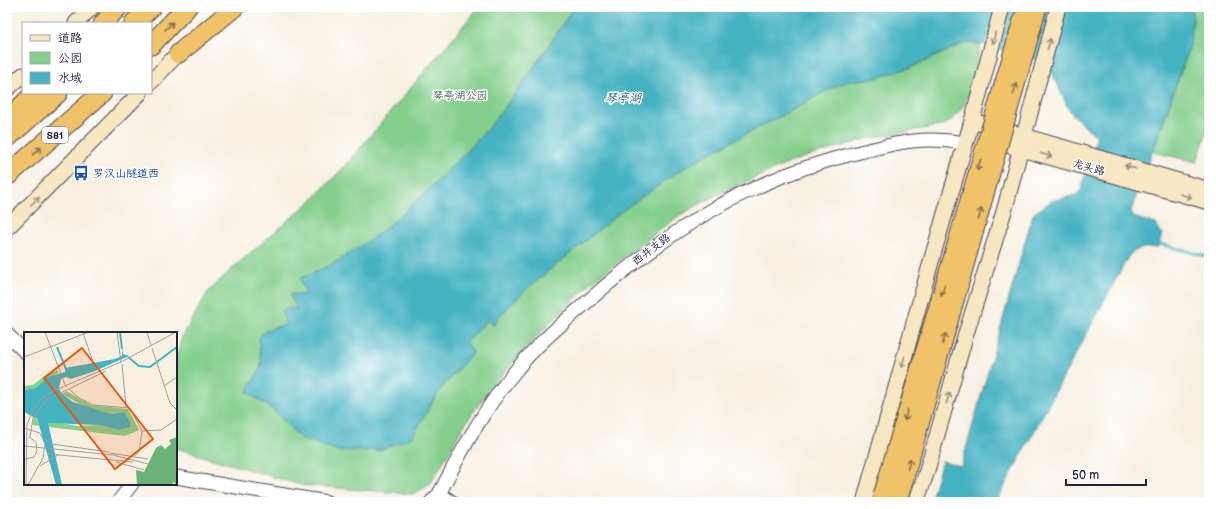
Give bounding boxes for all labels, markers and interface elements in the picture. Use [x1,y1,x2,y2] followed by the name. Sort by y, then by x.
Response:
[164,21,174,31] one-way arrow
[22,22,152,94] legend
[58,31,82,46] text: 道路
[990,31,997,44] one-way arrow
[1045,38,1053,51] one-way arrow
[58,51,82,66] text: 公园
[58,71,82,86] text: 水域
[1012,83,1019,96] one-way arrow
[433,89,488,102] park label: 琴亭湖公园
[605,91,642,106] water label: 琴亭湖
[42,127,68,143] road number: S81
[32,146,42,155] one-way arrow
[1040,152,1053,159] one-way arrow
[1071,157,1107,178] street label: 龙头路
[975,159,982,172] one-way arrow
[1124,163,1137,170] one-way arrow
[72,164,90,182] bus stop icon: 罗汉山隧道西
[93,167,159,180] place label: 罗汉山隧道西
[1180,192,1193,200] one-way arrow
[30,196,40,206] one-way arrow
[977,208,984,221] one-way arrow
[630,231,673,268] street label: 西井支路
[939,283,946,296] one-way arrow
[24,332,177,485] inset map
[941,333,948,346] one-way arrow
[899,355,906,368] one-way arrow
[945,391,952,404] one-way arrow
[902,408,909,421] one-way arrow
[906,458,913,471] one-way arrow
[1066,461,1146,487] scale bar
[1072,468,1099,483] text: 50 m

